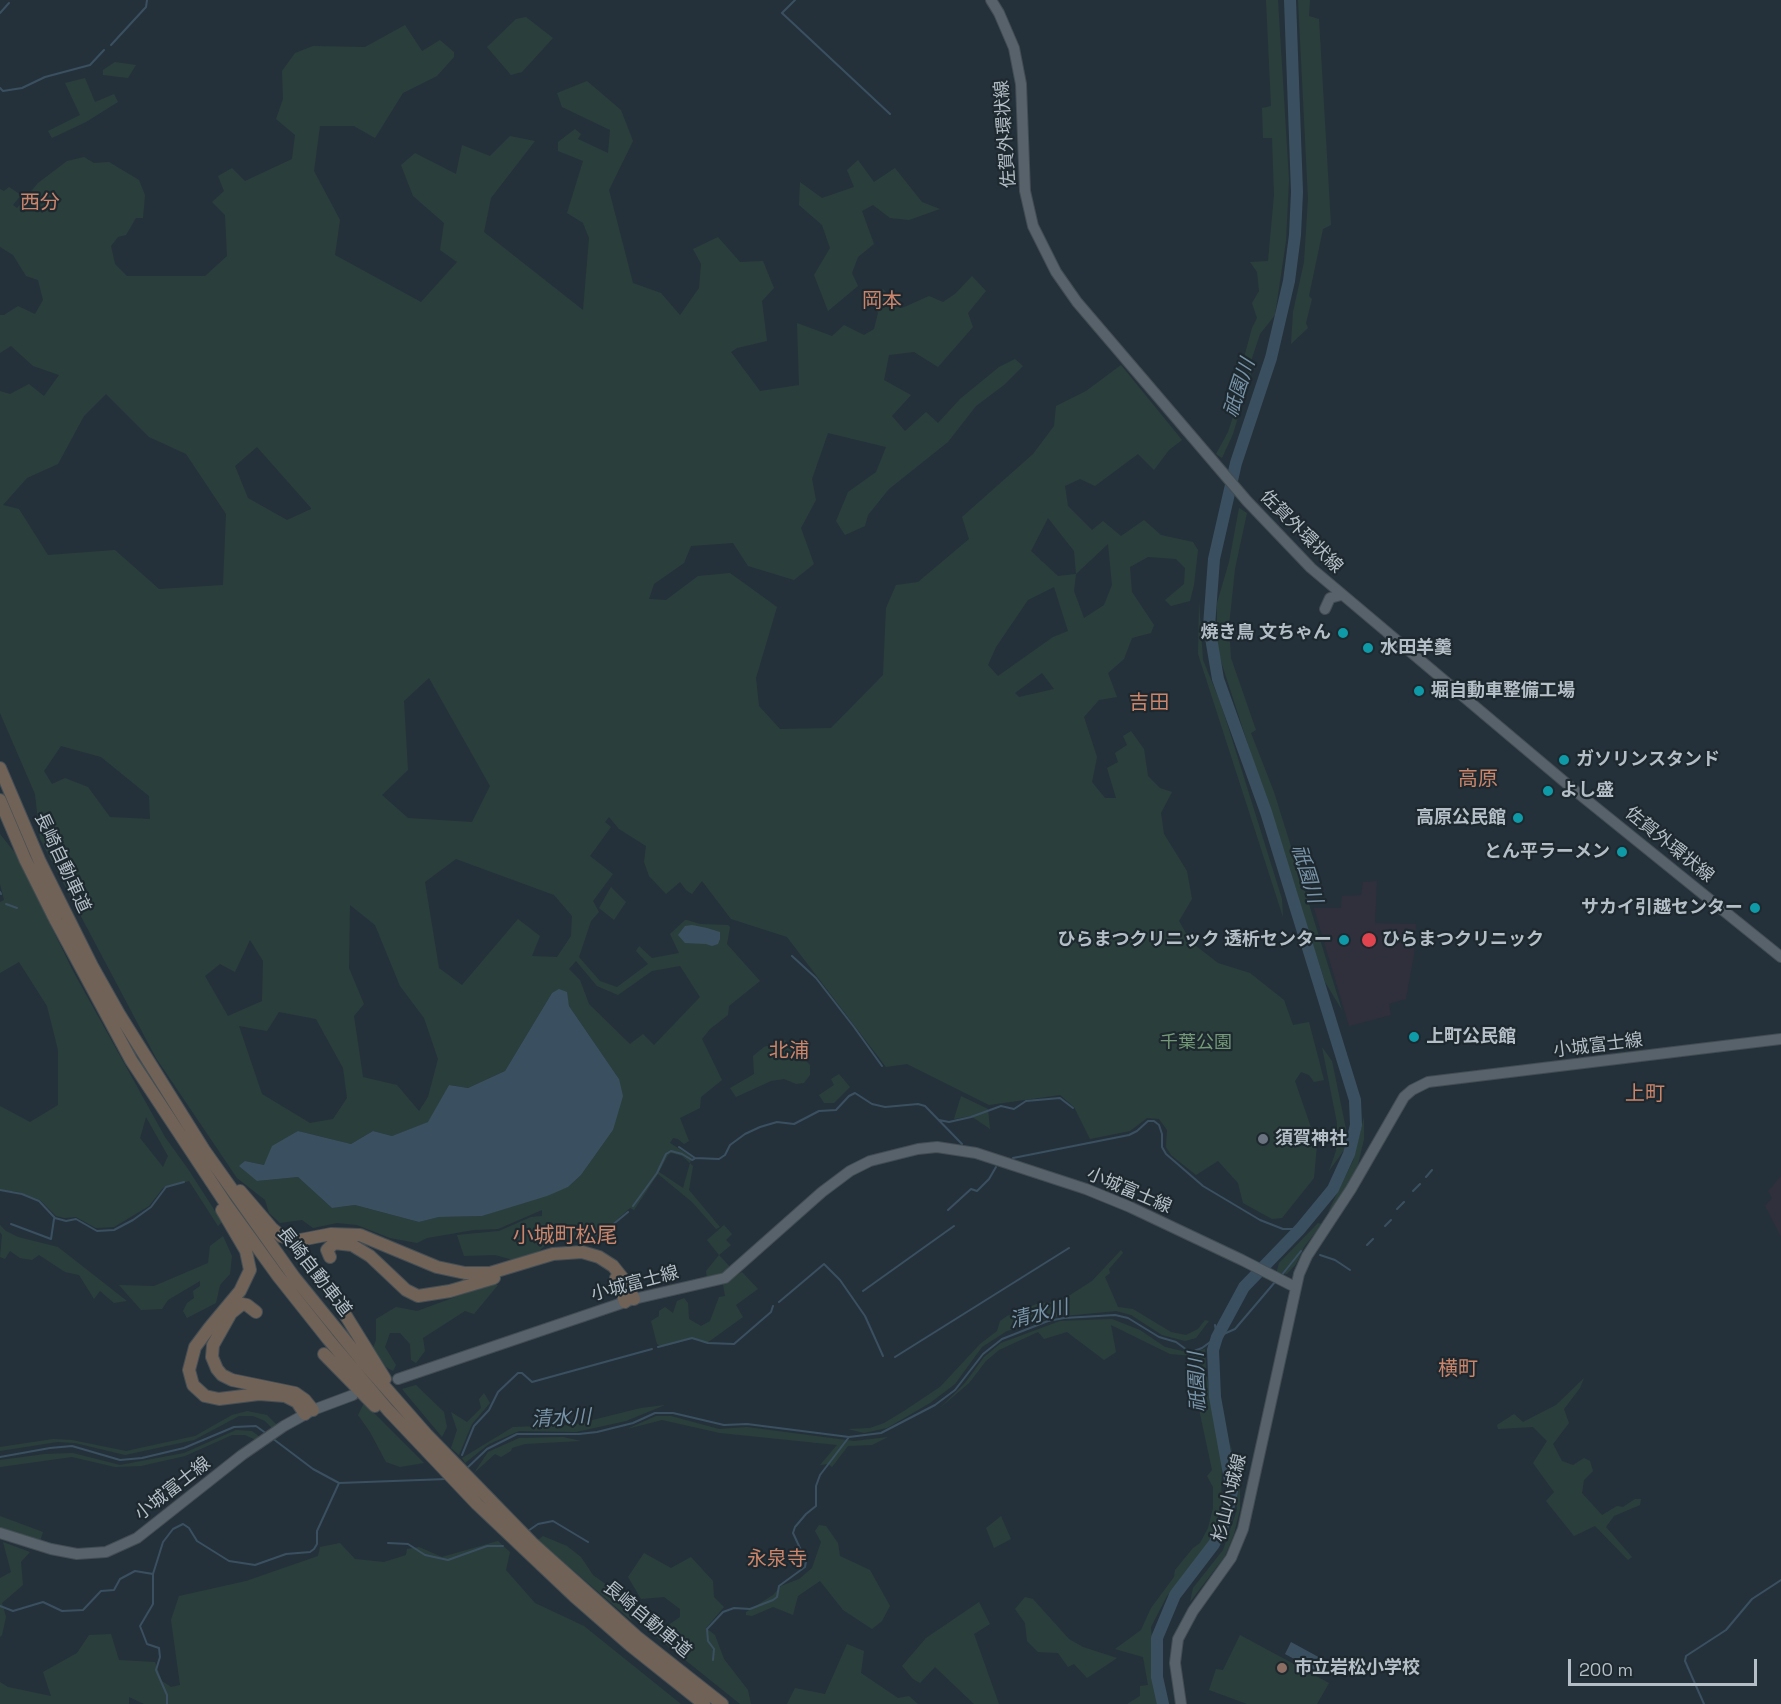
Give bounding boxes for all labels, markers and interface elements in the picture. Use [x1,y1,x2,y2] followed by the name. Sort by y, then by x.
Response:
[991,79,1021,189] street label: 佐賀外環状線
[20,192,60,216] district label: 西分
[862,290,902,314] district label: 岡本
[1219,356,1261,420] water label: 祇園川
[1255,486,1347,578] street label: 佐賀外環状線
[1200,622,1331,644] place label: 焼き鳥 文ちゃん
[1336,626,1350,640] marker: 焼き鳥 文ちゃん
[1380,637,1452,659] place label: 水田羊羹
[1361,641,1375,655] marker: 水田羊羹
[1431,680,1575,702] place label: 堀自動車整備工場
[1412,684,1426,698] marker: 堀自動車整備工場
[1129,692,1169,716] district label: 吉田
[1576,749,1720,771] place label: ガソリンスタンド
[1557,753,1571,767] marker: ガソリンスタンド
[1458,768,1498,792] district label: 高原
[1560,780,1614,802] place label: よし盛
[1541,784,1555,798] marker: よし盛
[1620,803,1718,887] street label: 佐賀外環状線
[1416,807,1506,829] place label: 高原公民館
[29,809,95,917] street label: 長崎自動車道
[1511,811,1525,825] marker: 高原公民館
[1484,841,1610,863] place label: とん平ラーメン
[1286,842,1326,906] water label: 祇園川
[1615,845,1629,859] marker: とん平ラーメン
[1581,897,1743,919] place label: サカイ引越センター
[1748,901,1762,915] marker: サカイ引越センター
[1057,929,1332,951] place label: ひらまつクリニック 透析センター
[1382,929,1544,951] place label: ひらまつクリニック
[1360,931,1378,949] marker: ひらまつクリニック
[1337,933,1351,947] marker: ひらまつクリニック 透析センター
[1426,1026,1516,1048] place label: 上町公民館
[1407,1030,1421,1044] marker: 上町公民館
[1552,1030,1644,1062] street label: 小城富士線
[1160,1032,1232,1054] park label: 千葉公園
[769,1040,809,1064] district label: 北浦
[1625,1083,1665,1107] district label: 上町
[1275,1128,1347,1150] place label: 須賀神社
[1256,1132,1270,1146] marker: 須賀神社
[1083,1163,1175,1219] street label: 小城富士線
[272,1223,356,1321] street label: 長崎自動車道
[513,1223,617,1249] district label: 小城町松尾
[589,1262,681,1306] street label: 小城富士線
[1007,1296,1071,1334] water label: 清水川
[1185,1352,1211,1412] water label: 祇園川
[1438,1358,1478,1382] district label: 横町
[530,1405,592,1433] water label: 清水川
[1209,1452,1251,1544] street label: 杉山小城線
[131,1453,215,1525] street label: 小城富士線
[747,1548,807,1572] district label: 永泉寺
[599,1577,695,1663] street label: 長崎自動車道
[1571,1647,1760,1685] scale bar
[1294,1657,1420,1679] place label: 市立岩松小学校
[1579,1658,1633,1681] text: 200 m
[1275,1661,1289,1675] marker: 市立岩松小学校

